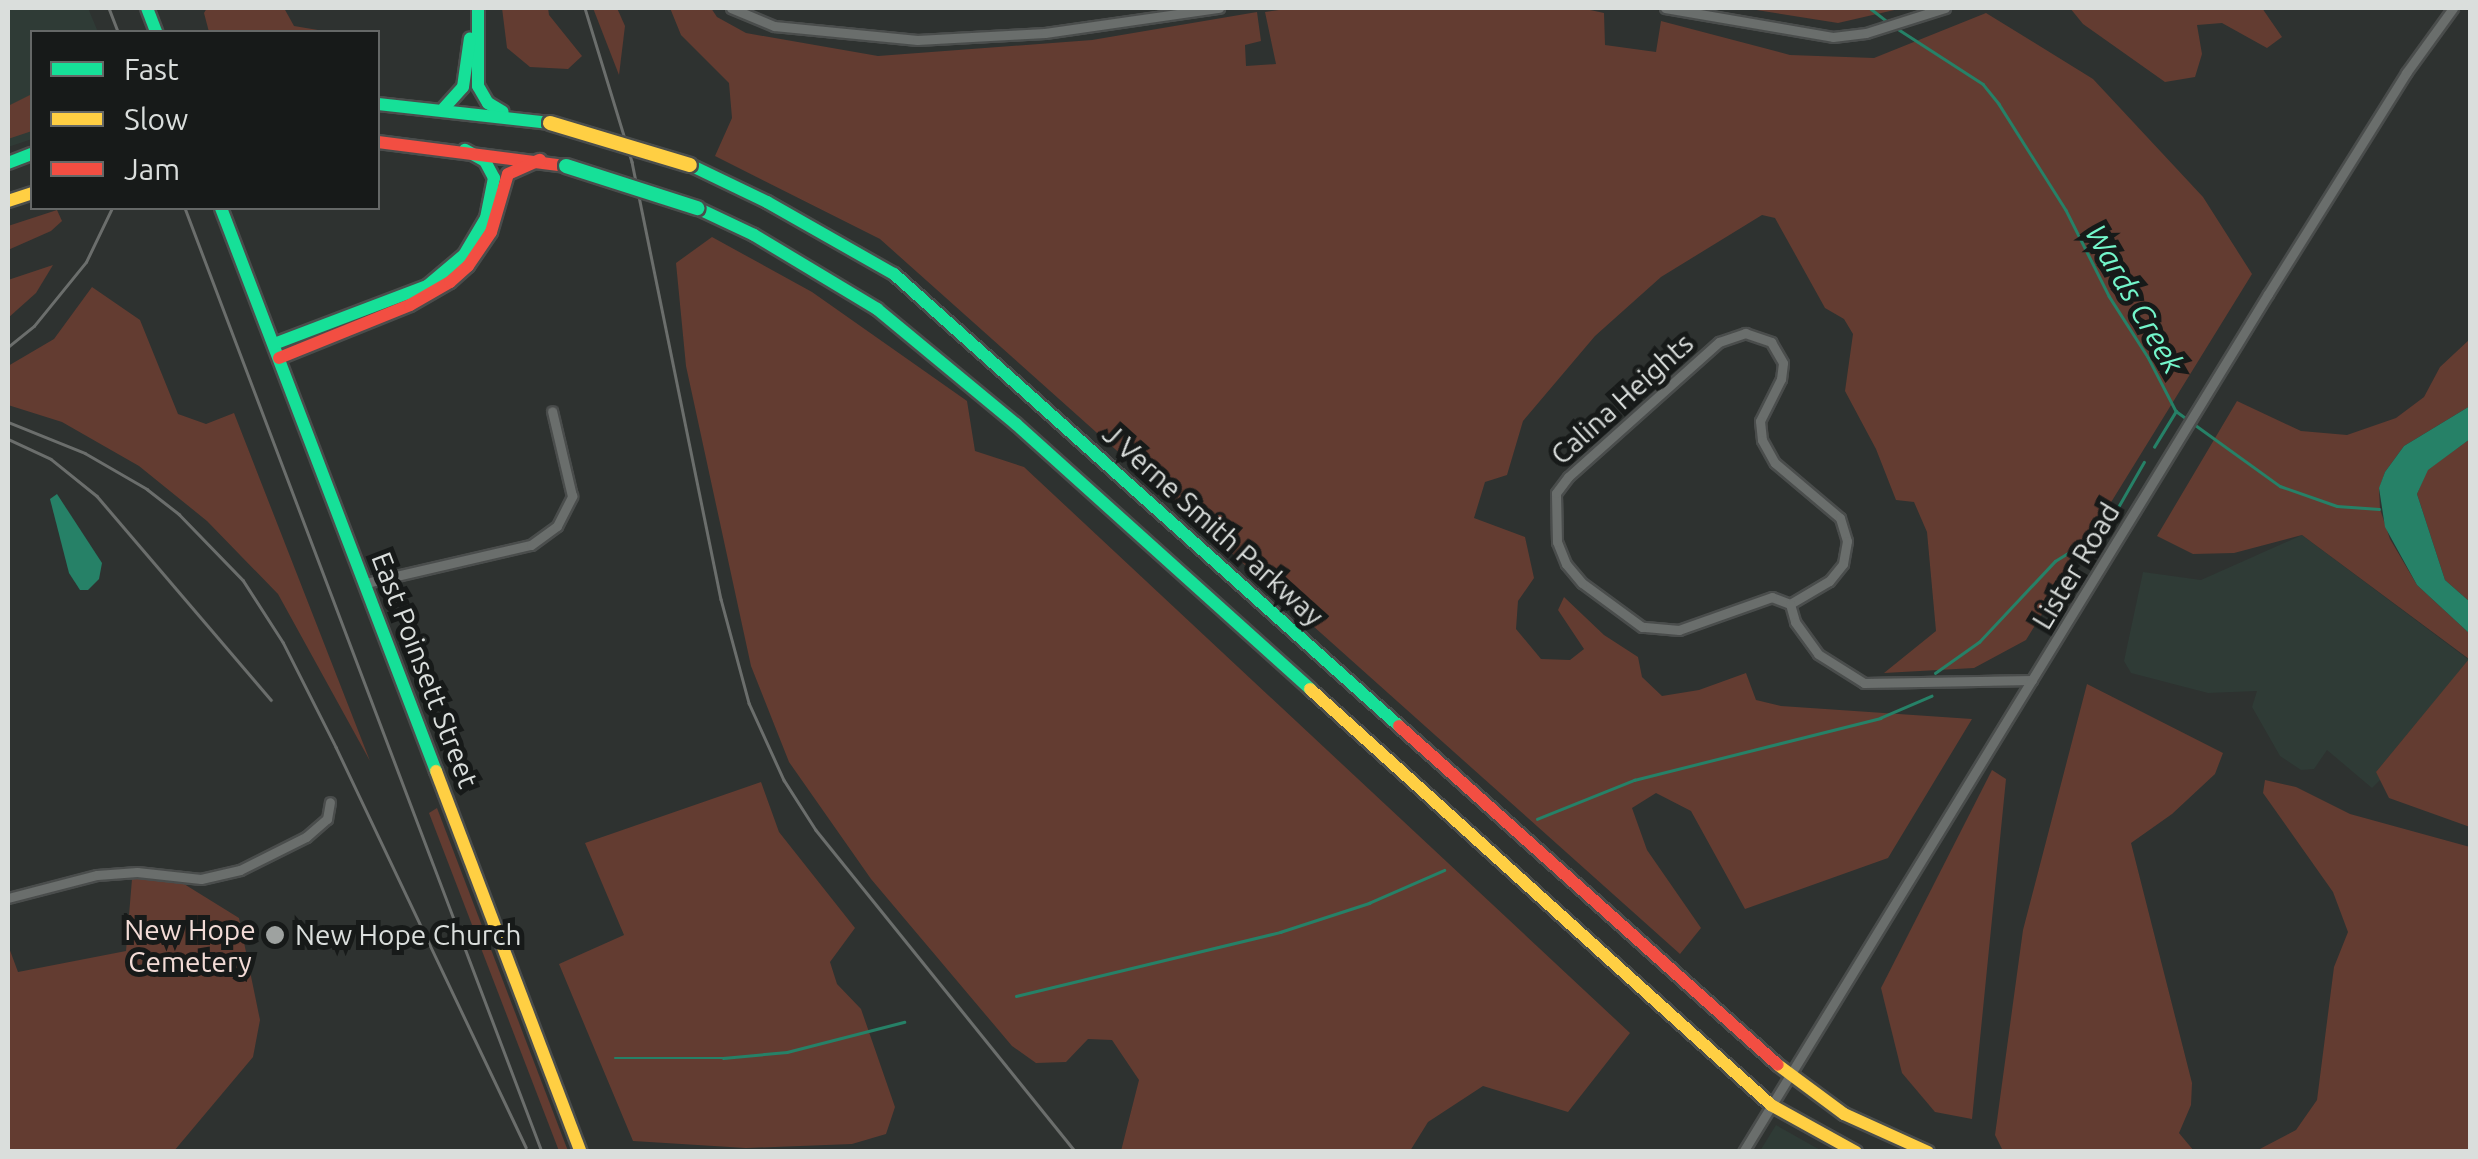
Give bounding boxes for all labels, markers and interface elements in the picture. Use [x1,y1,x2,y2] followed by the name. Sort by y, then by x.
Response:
[30,30,380,210] legend
[124,52,179,86] text: Fast
[124,102,188,136] text: Slow
[124,152,180,186] text: Jam
[2078,218,2192,380] water label: Wards Creek
[1544,326,1700,472] street label: Calina Heights
[1096,417,1330,633] street label: J Verne Smith Parkway
[2025,497,2127,635] street label: Lister Road
[365,548,485,792] street label: East Poinsett Street
[124,913,256,979] park label: New Hope Cemetery
[295,918,521,952] place label: New Hope Church
[264,924,286,946] marker: New Hope Church

